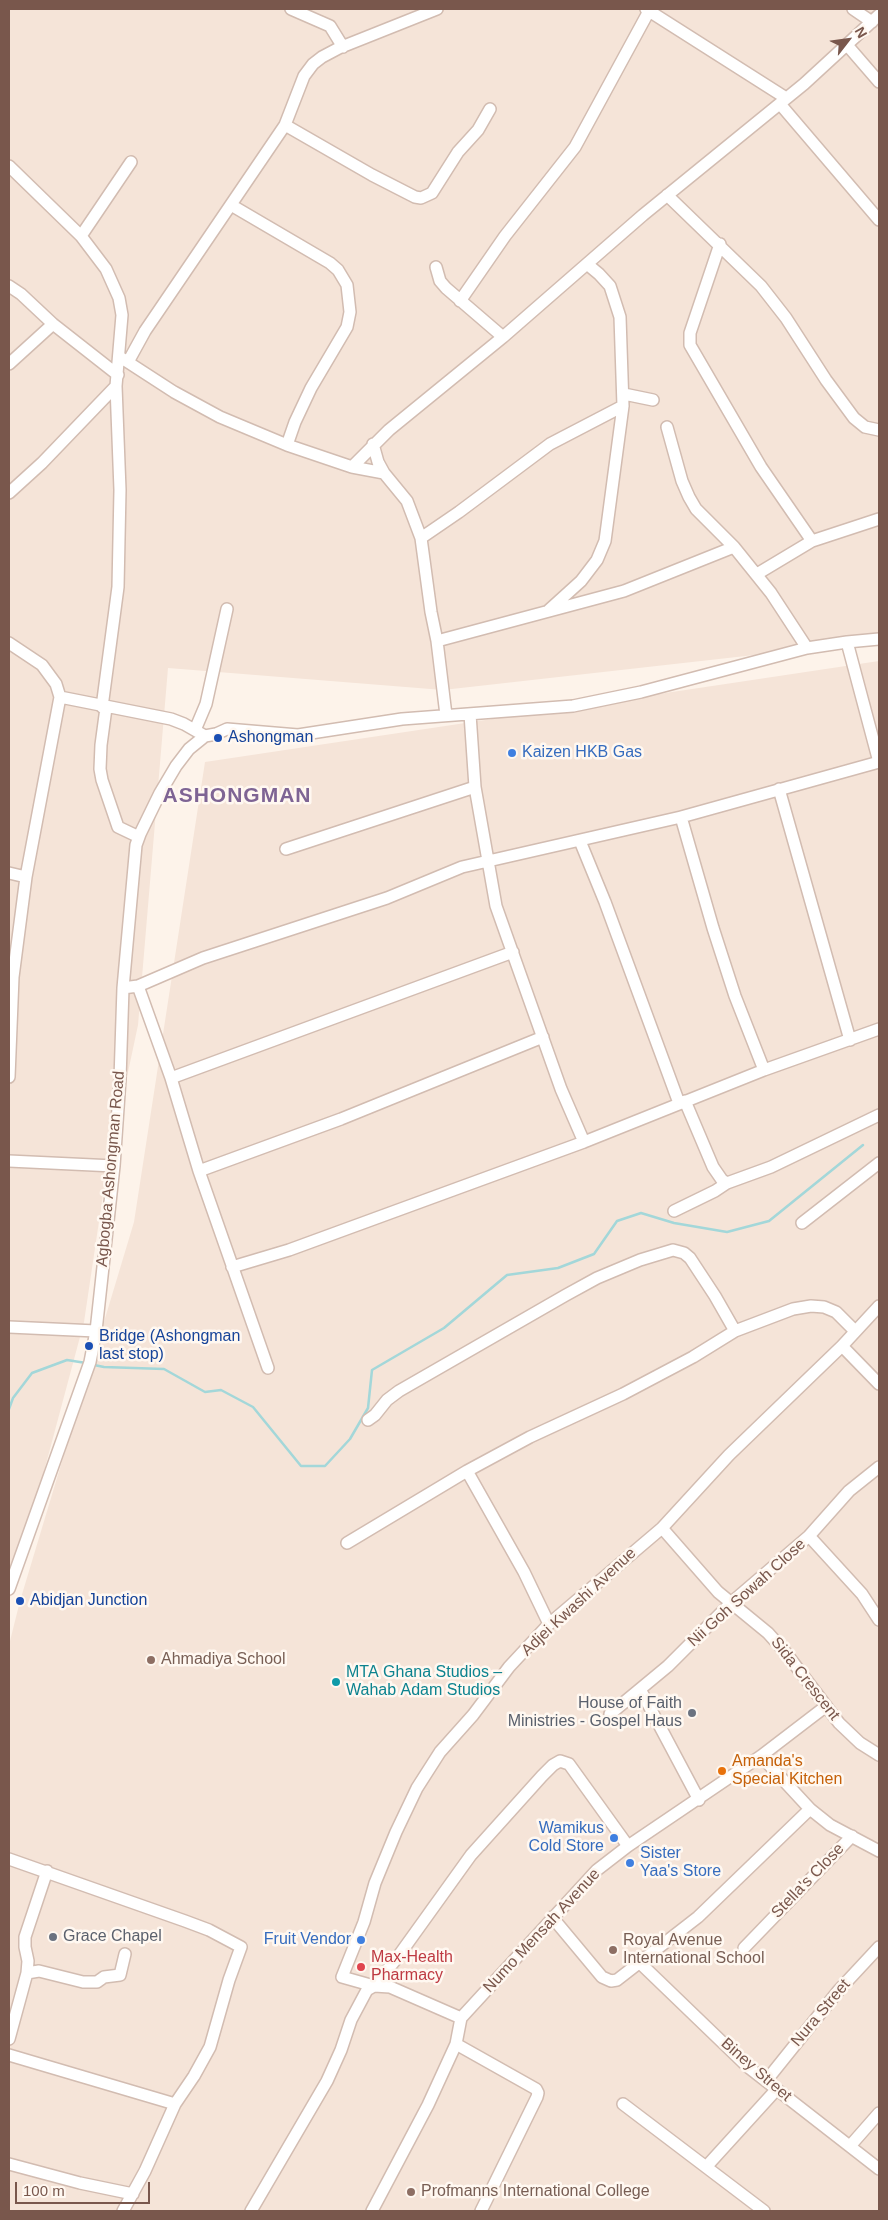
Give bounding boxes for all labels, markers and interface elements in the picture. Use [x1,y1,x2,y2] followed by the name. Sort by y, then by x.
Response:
[823,15,873,65] north arrow
[852,24,870,41] text: N
[228,728,313,748] place label: Ashongman
[212,732,224,744] marker: Ashongman
[522,743,642,763] place label: Kaizen HKB Gas
[506,747,518,759] marker: Kaizen HKB Gas
[161,783,313,809] district label: ASHONGMAN
[93,1070,129,1268] street label: Agbogba Ashongman Road
[99,1327,240,1365] place label: Bridge (Ashongman last stop)
[83,1340,95,1352] marker: Bridge (Ashongman last stop)
[684,1535,810,1651] street label: Nii Goh Sowah Close
[518,1544,640,1660] street label: Adjei Kwashi Avenue
[30,1591,147,1611] place label: Abidjan Junction
[14,1595,26,1607] marker: Abidjan Junction
[767,1633,843,1725] street label: Sida Crescent
[161,1650,286,1670] place label: Ahmadiya School
[145,1654,157,1666] marker: Ahmadiya School
[346,1663,502,1701] place label: MTA Ghana Studios – Wahab Adam Studios
[330,1676,342,1688] marker: MTA Ghana Studios – Wahab Adam Studios
[508,1694,682,1732] place label: House of Faith Ministries - Gospel Haus
[686,1707,698,1719] marker: House of Faith Ministries - Gospel Haus
[732,1752,842,1790] place label: Amanda's Special Kitchen
[716,1765,728,1777] marker: Amanda's Special Kitchen
[528,1819,604,1857] place label: Wamikus Cold Store
[608,1832,620,1844] marker: Wamikus Cold Store
[768,1840,848,1922] street label: Stella's Close
[640,1844,721,1882] place label: Sister Yaa's Store
[624,1857,636,1869] marker: Sister Yaa's Store
[480,1865,604,1997] street label: Numo Mensah Avenue
[63,1927,162,1947] place label: Grace Chapel
[264,1930,351,1950] place label: Fruit Vendor
[47,1931,59,1943] marker: Grace Chapel
[623,1931,764,1969] place label: Royal Avenue International School
[355,1934,367,1946] marker: Fruit Vendor
[607,1944,619,1956] marker: Royal Avenue International School
[371,1948,453,1986] place label: Max-Health Pharmacy
[355,1961,367,1973] marker: Max-Health Pharmacy
[787,1975,855,2051] street label: Nura Street
[717,2034,795,2106] street label: Biney Street
[18,2172,152,2204] scale bar
[23,2182,65,2199] text: 100 m
[421,2182,650,2202] place label: Profmanns International College
[405,2186,417,2198] marker: Profmanns International College

